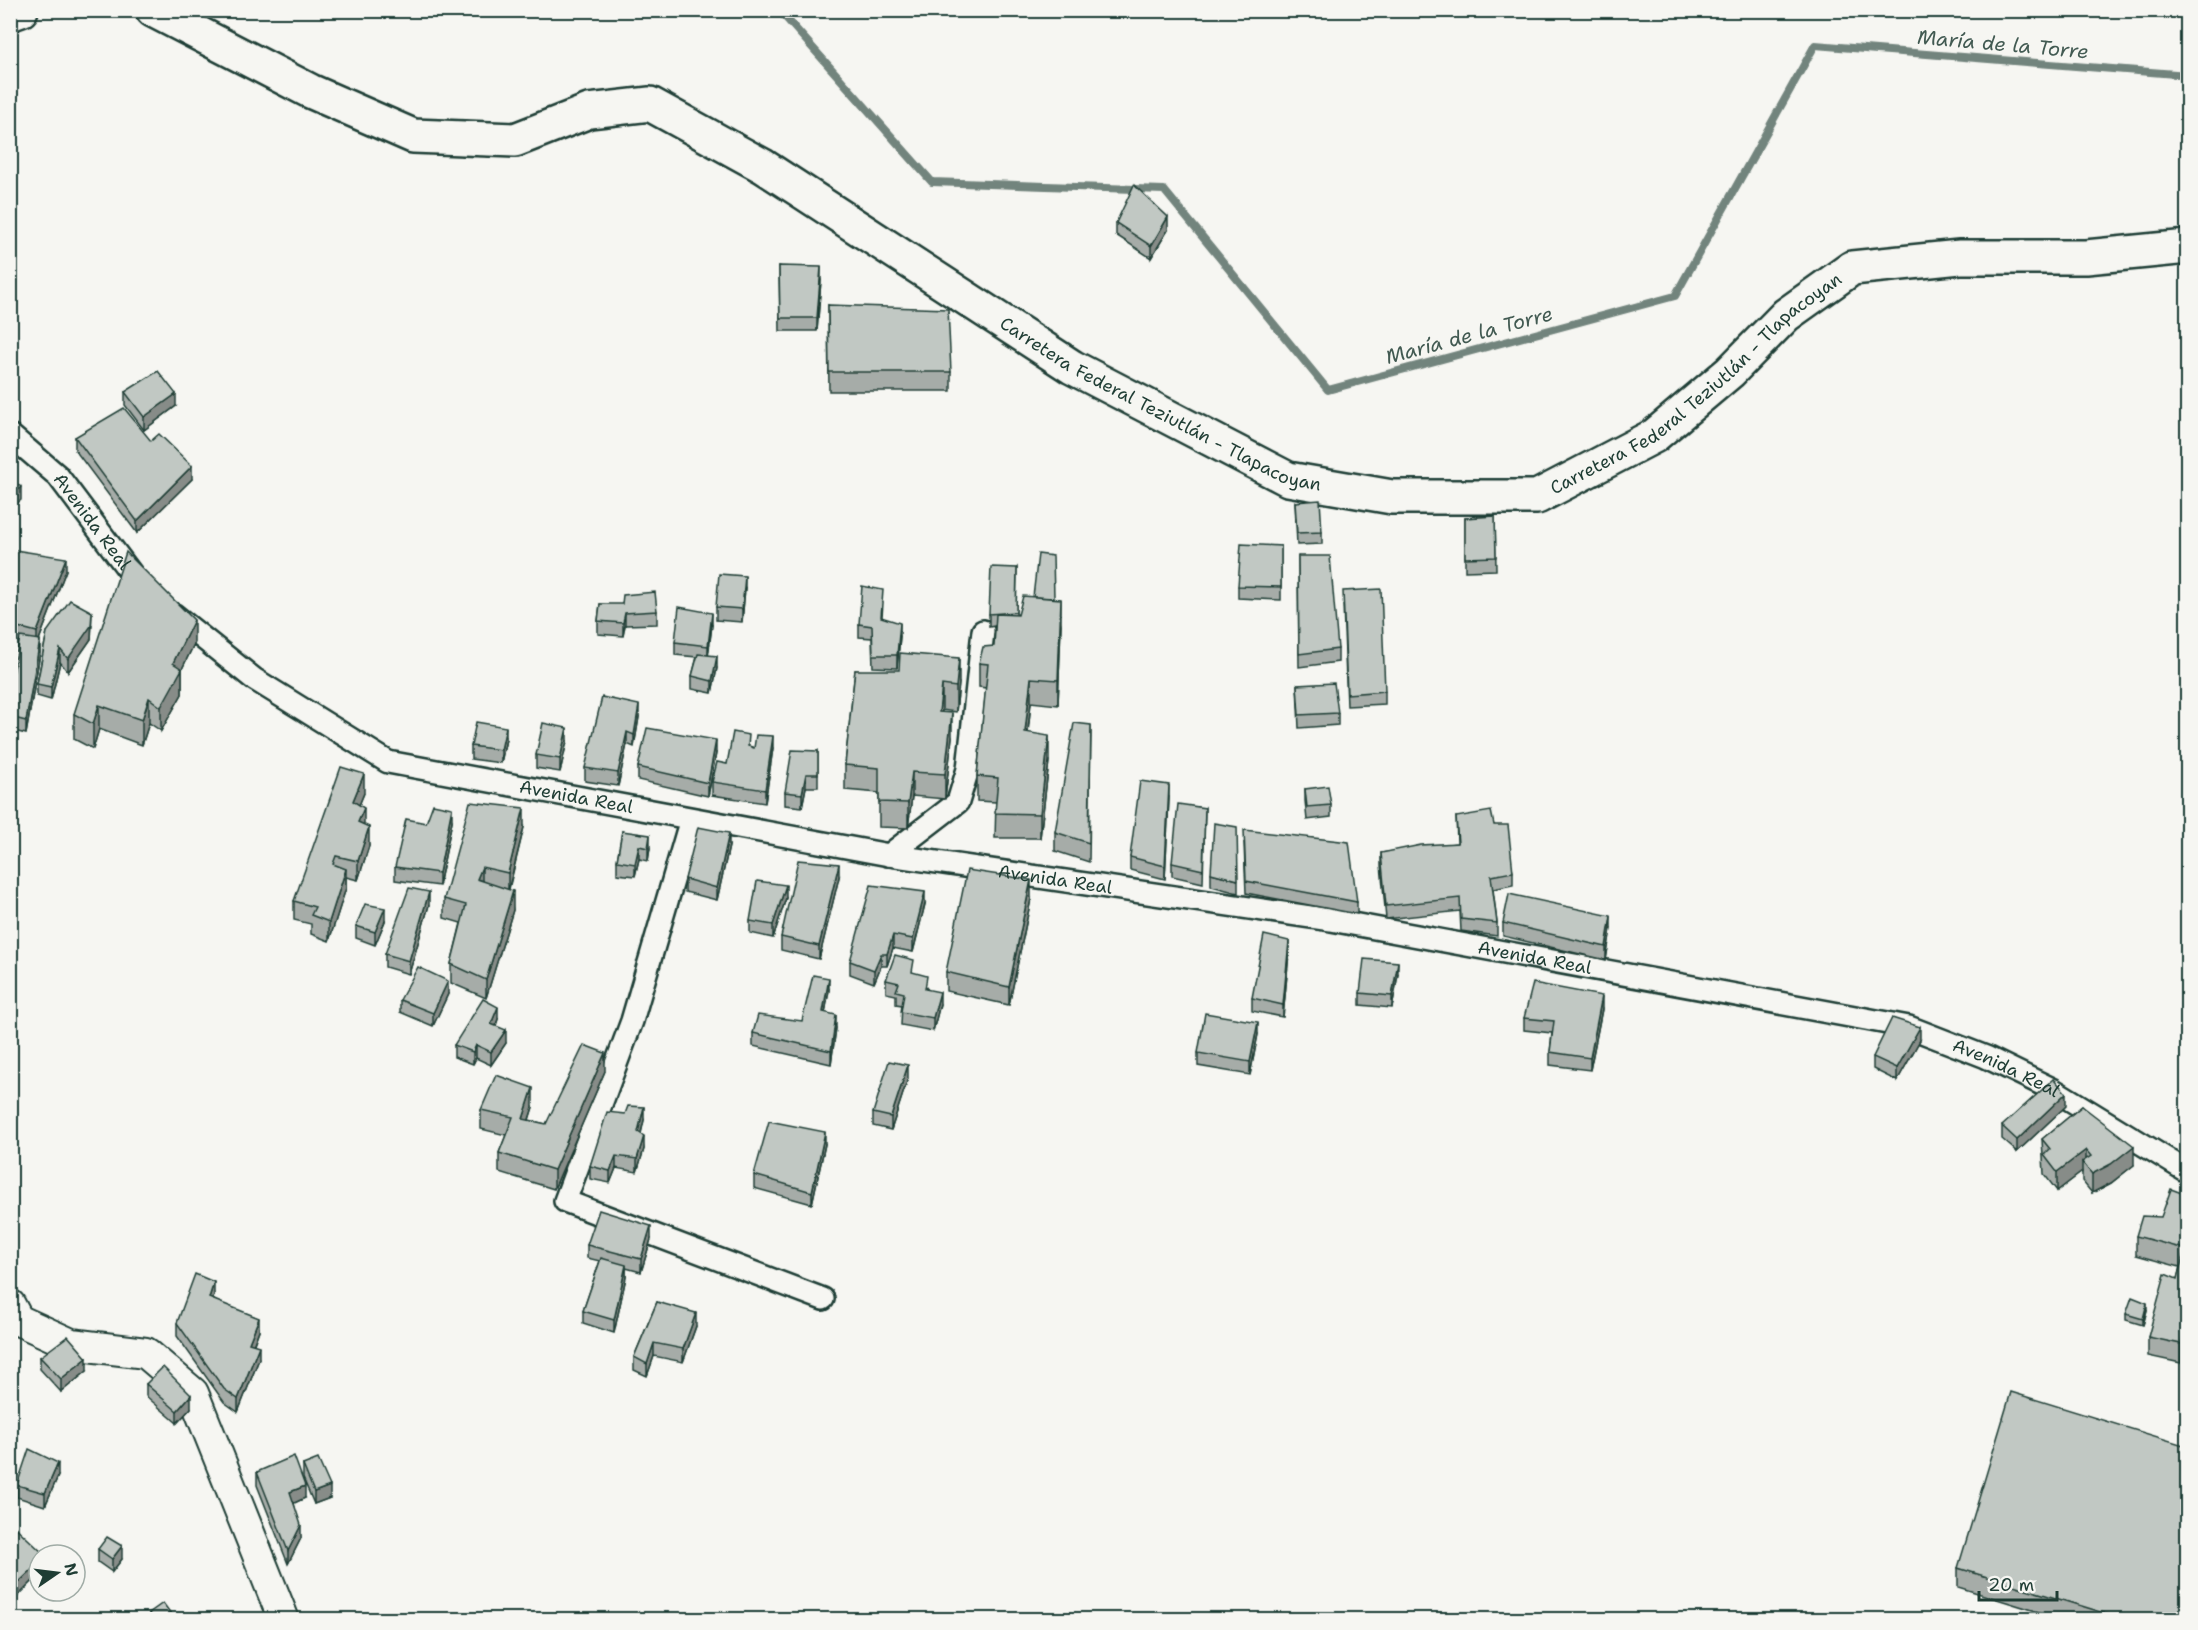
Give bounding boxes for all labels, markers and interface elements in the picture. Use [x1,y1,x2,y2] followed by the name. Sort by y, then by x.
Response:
[1916,24,2090,64] water label: María de la Torre
[1546,267,1846,500] street label: Carretera Federal Teziutlán - Tlapacoyan
[1383,300,1555,370] water label: María de la Torre
[995,311,1323,497] street label: Carretera Federal Teziutlán - Tlapacoyan
[48,468,137,575] street label: Avenida Real
[517,775,636,819] street label: Avenida Real
[996,859,1115,900] street label: Avenida Real
[1476,935,1594,980] street label: Avenida Real
[1949,1033,2065,1103] street label: Avenida Real
[27,1543,87,1603] north arrow
[59,1561,83,1578] text: N
[1979,1564,2057,1602] scale bar
[1988,1573,2034,1597] text: 20 m

